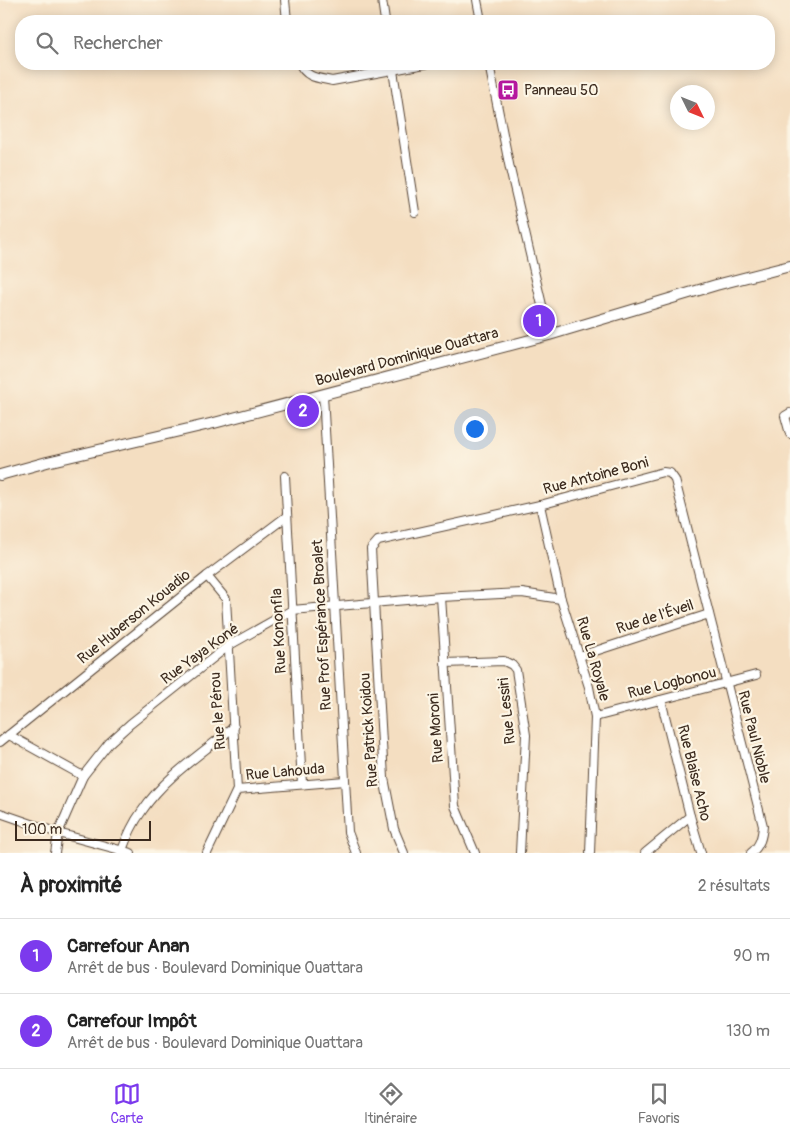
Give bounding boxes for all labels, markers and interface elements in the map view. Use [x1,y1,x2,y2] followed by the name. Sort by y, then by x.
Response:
[15,15,775,70] search box
[33,29,61,57] icon: search
[73,31,163,55] text: Rechercher
[496,78,520,102] bus stop icon: Panneau 50
[524,81,598,100] place label: Panneau 50
[670,85,715,130] north arrow
[523,302,555,340] pin: 1
[313,323,501,391] street label: Boulevard Dominique Ouattara
[287,392,319,430] pin: 2
[462,416,488,442] your location
[541,453,651,499] street label: Rue Antoine Boni
[308,538,336,711] street label: Rue Prof Espérance Broalet
[74,566,194,668] street label: Rue Huberson Kouadio
[267,588,291,674] street label: Rue Kononfla
[614,596,696,638] street label: Rue de l'Éveil
[572,615,614,704] street label: Rue La Royale
[157,619,243,689] street label: Rue Yaya Koné
[626,663,718,703] street label: Rue Logbonou
[206,671,230,751] street label: Rue le Pérou
[356,672,382,788] street label: Rue Patrick Koidou
[494,676,520,745] street label: Rue Lessiri
[733,689,775,786] street label: Rue Paul Nioble
[424,692,448,764] street label: Rue Moroni
[673,723,715,823] street label: Rue Blaise Acho
[245,759,325,785] street label: Rue Lahouda
[15,818,151,841] scale bar
[22,821,62,838] text: 100 m
[20,872,123,899] text: À proximité
[698,876,770,896] text: 2 résultats
[67,934,189,958] text: Carrefour Anan
[33,946,39,966] text: 1
[733,946,770,966] text: 90 m
[67,958,363,978] text: Arrêt de bus · Boulevard Dominique Ouattara
[67,1009,197,1033] text: Carrefour Impôt
[32,1021,40,1041] text: 2
[726,1021,770,1041] text: 130 m
[67,1033,363,1053] text: Arrêt de bus · Boulevard Dominique Ouattara
[110,1080,143,1127] tab: Carte
[364,1080,417,1127] tab: Itinéraire
[638,1080,680,1127] tab: Favoris

